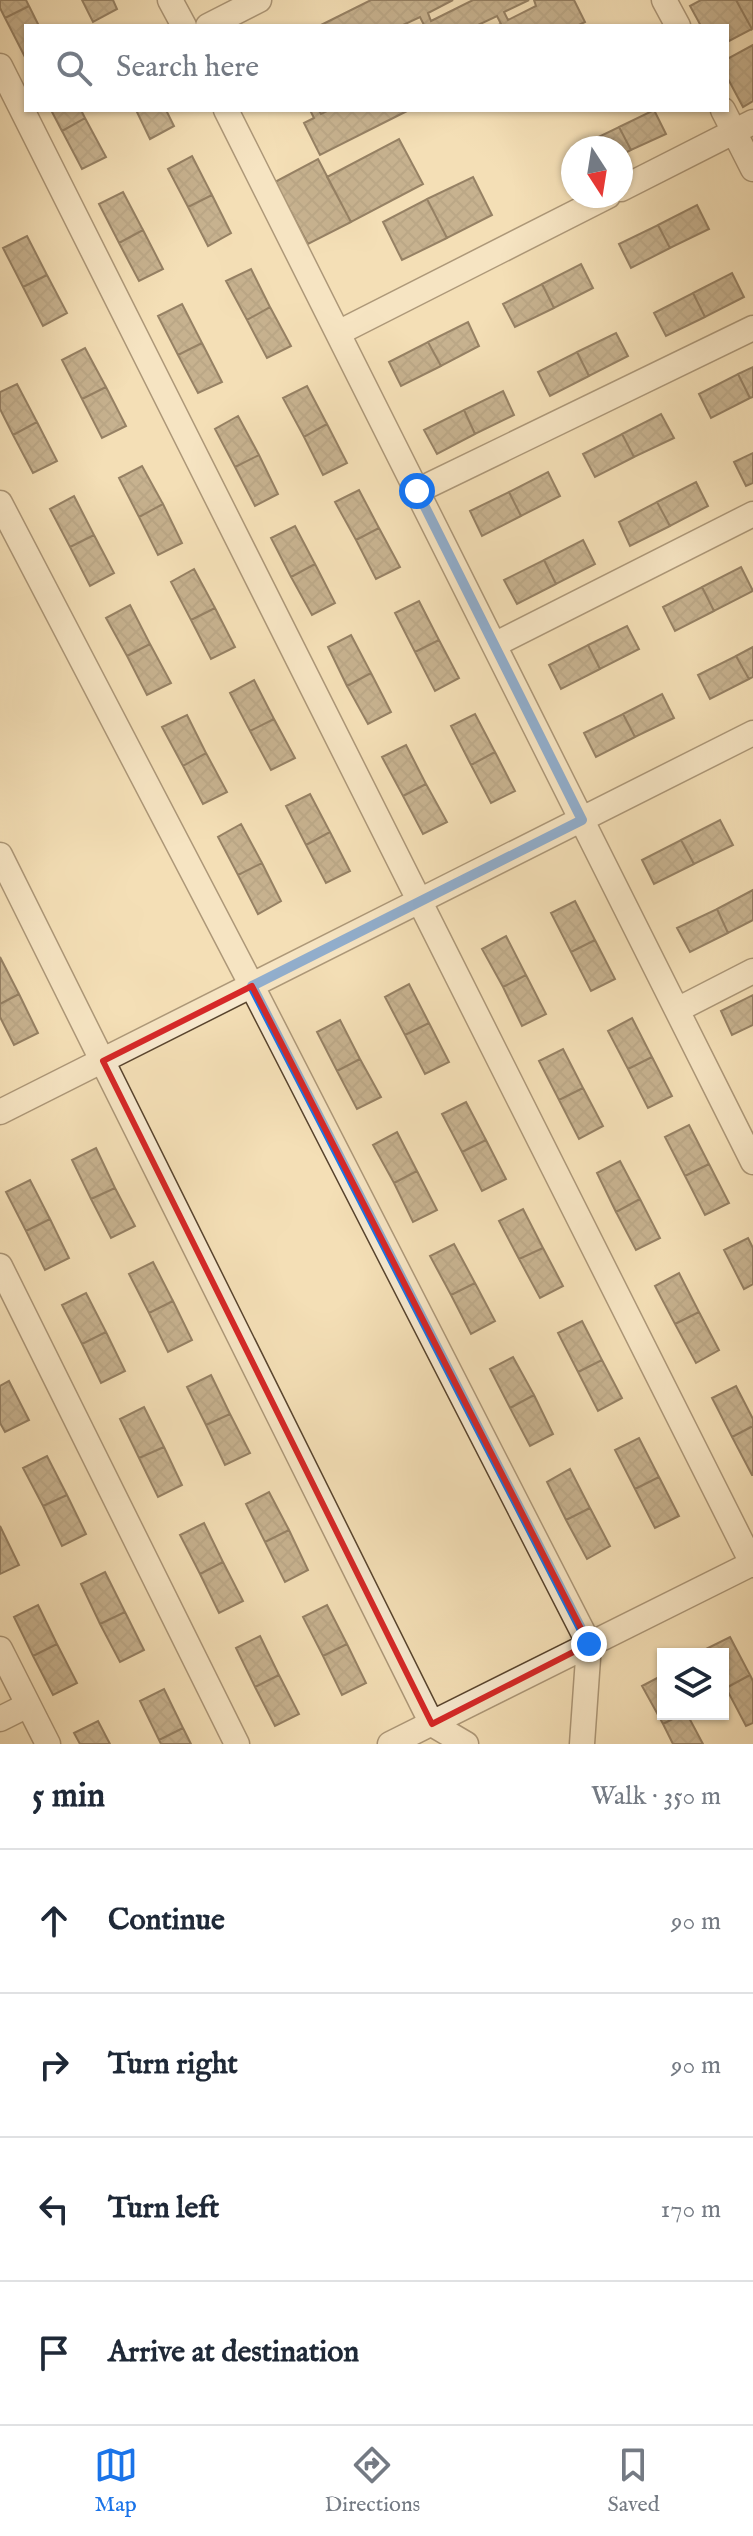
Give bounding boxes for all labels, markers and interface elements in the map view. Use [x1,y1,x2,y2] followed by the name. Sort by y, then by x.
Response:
[24,24,729,112] search box
[52,46,96,90] icon: search
[116,49,259,87] text: Search here
[561,136,633,208] north arrow
[399,473,435,509] route start
[571,1626,607,1662] route end
[657,1648,729,1720] map controls
[657,1648,729,1720] button: layers
[32,1775,105,1818] text: 5 min
[591,1780,721,1813] text: Walk · 350 m
[32,1899,76,1943] icon: ahead
[108,1902,225,1940] text: Continue
[671,1905,721,1938] text: 90 m
[32,2043,76,2087] icon: right
[108,2046,238,2084] text: Turn right
[671,2049,721,2082] text: 90 m
[32,2187,76,2231] icon: left
[108,2190,219,2228] text: Turn left
[661,2193,721,2226] text: 170 m
[32,2331,76,2375] icon: arrive
[108,2334,359,2372] text: Arrive at destination
[94,2443,138,2519] tab: Map
[325,2443,420,2519] tab: Directions
[607,2443,659,2519] tab: Saved

